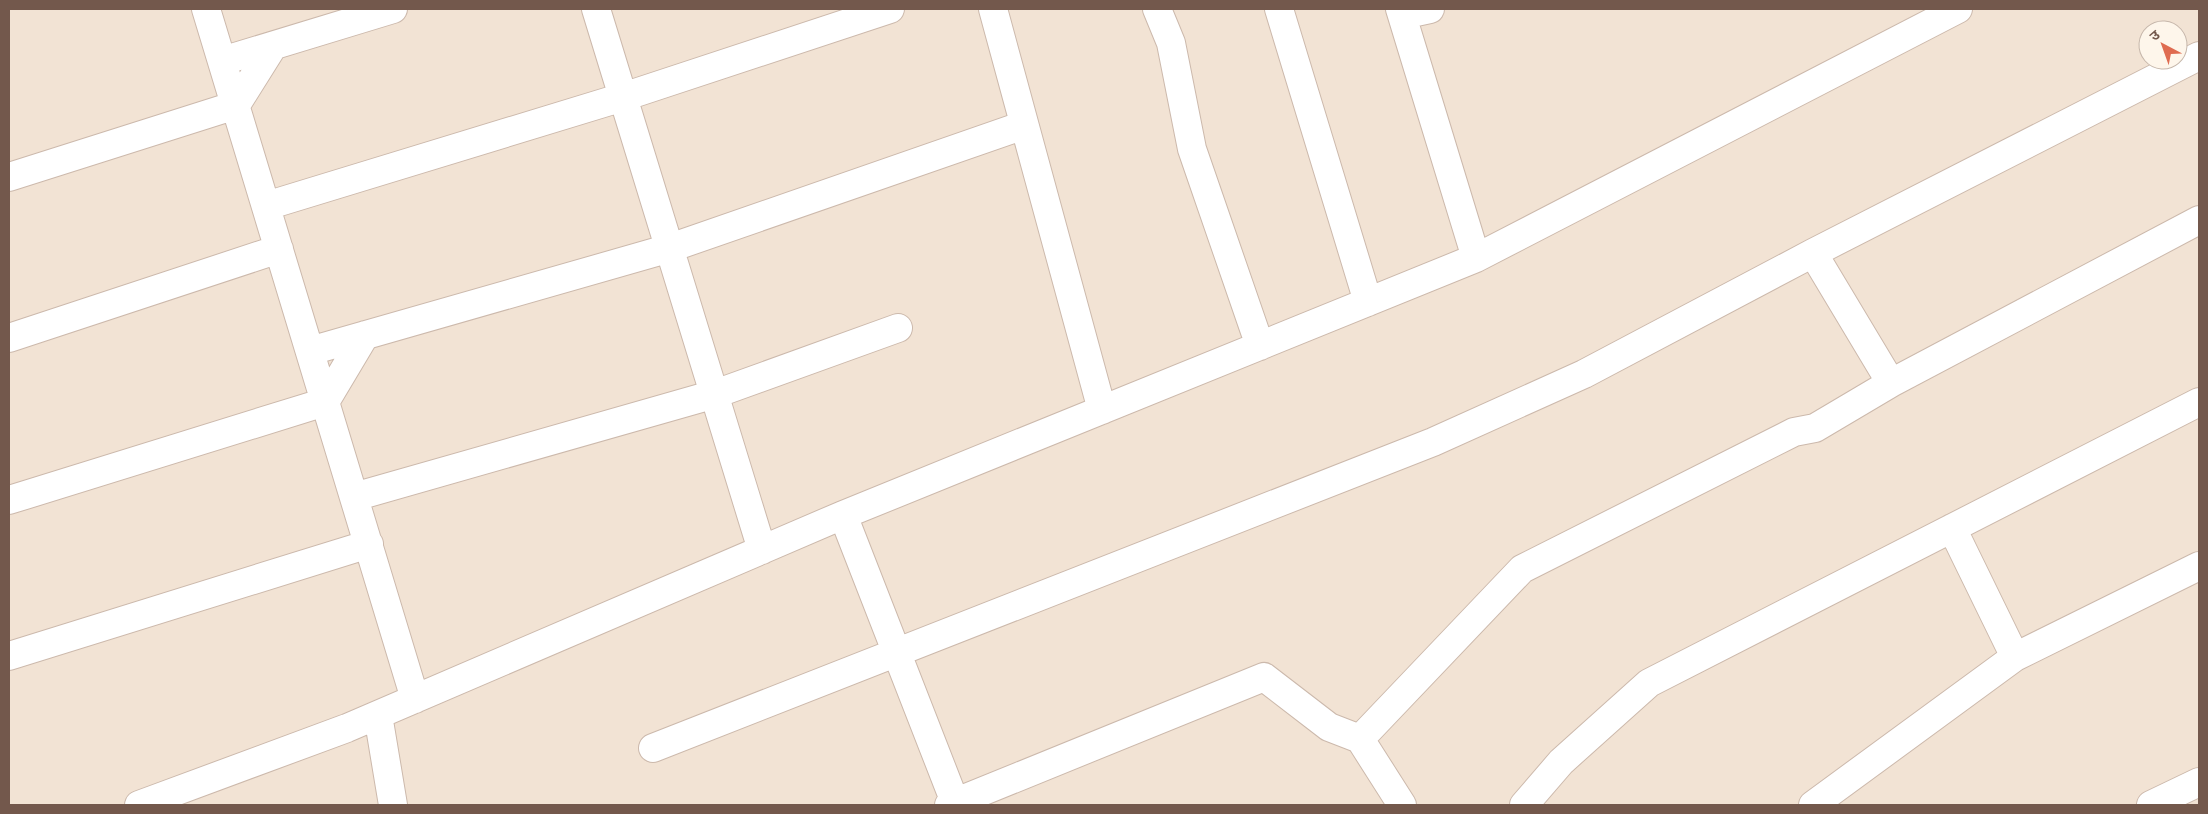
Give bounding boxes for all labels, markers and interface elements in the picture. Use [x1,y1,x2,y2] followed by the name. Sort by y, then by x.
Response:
[2138,20,2188,70] north arrow
[2145,25,2163,44] text: उ

